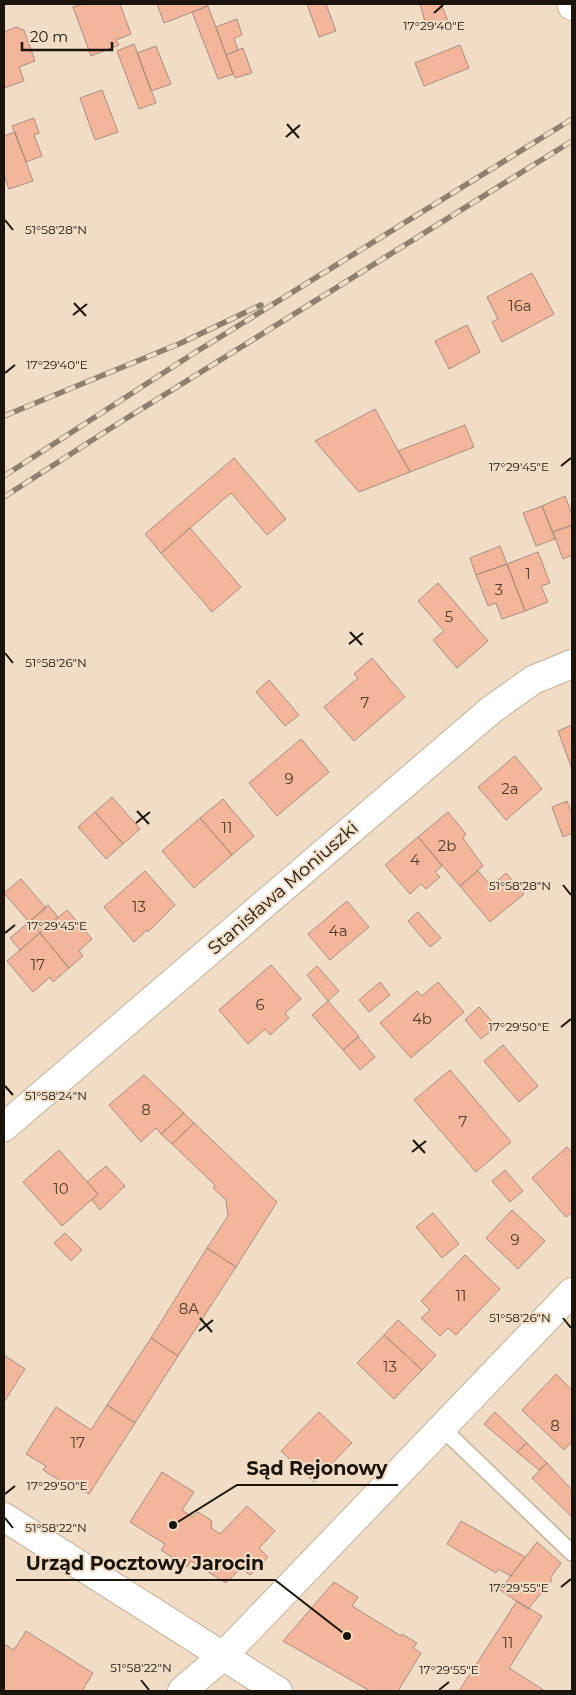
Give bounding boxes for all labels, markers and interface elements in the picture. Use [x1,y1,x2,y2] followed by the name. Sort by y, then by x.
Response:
[403,18,465,33] text: 17°29'40"E
[22,20,112,52] scale bar
[30,27,68,46] text: 20 m
[25,222,87,237] text: 51°58'28"N
[508,296,532,315] house number: 16a
[26,357,88,372] text: 17°29'40"E
[489,459,549,474] text: 17°29'45"E
[525,564,531,583] house number: 1
[495,580,503,599] house number: 3
[445,607,453,626] house number: 5
[25,655,87,670] text: 51°58'26"N
[361,693,370,712] house number: 7
[284,769,294,788] house number: 9
[501,779,519,798] house number: 2a
[203,817,363,959] street label: Stanisława Moniuszki
[222,818,232,837] house number: 11
[438,836,456,855] house number: 2b
[410,850,420,869] house number: 4
[489,878,551,893] text: 51°58'28"N
[132,897,146,916] house number: 13
[27,918,87,933] text: 17°29'45"E
[328,921,348,940] house number: 4a
[31,955,45,974] house number: 17
[255,995,265,1014] house number: 6
[412,1009,432,1028] house number: 4b
[489,1019,549,1034] text: 17°29'50"E
[25,1088,87,1103] text: 51°58'24"N
[141,1100,151,1119] house number: 8
[459,1112,468,1131] house number: 7
[53,1179,69,1198] house number: 10
[510,1230,520,1249] house number: 9
[456,1286,466,1305] house number: 11
[179,1299,199,1318] house number: 8A
[489,1310,551,1325] text: 51°58'26"N
[383,1357,397,1376] house number: 13
[550,1416,560,1435] house number: 8
[71,1433,85,1452] house number: 17
[237,1451,398,1485] callout: Sąd Rejonowy
[247,1457,388,1480] text: Sąd Rejonowy
[27,1478,87,1493] text: 17°29'50"E
[25,1520,87,1535] text: 51°58'22"N
[16,1546,275,1580] callout: Urząd Pocztowy Jarocin
[26,1552,264,1575] text: Urząd Pocztowy Jarocin
[489,1580,549,1595] text: 17°29'55"E
[503,1633,513,1652] house number: 11
[110,1660,172,1675] text: 51°58'22"N
[419,1662,479,1677] text: 17°29'55"E

